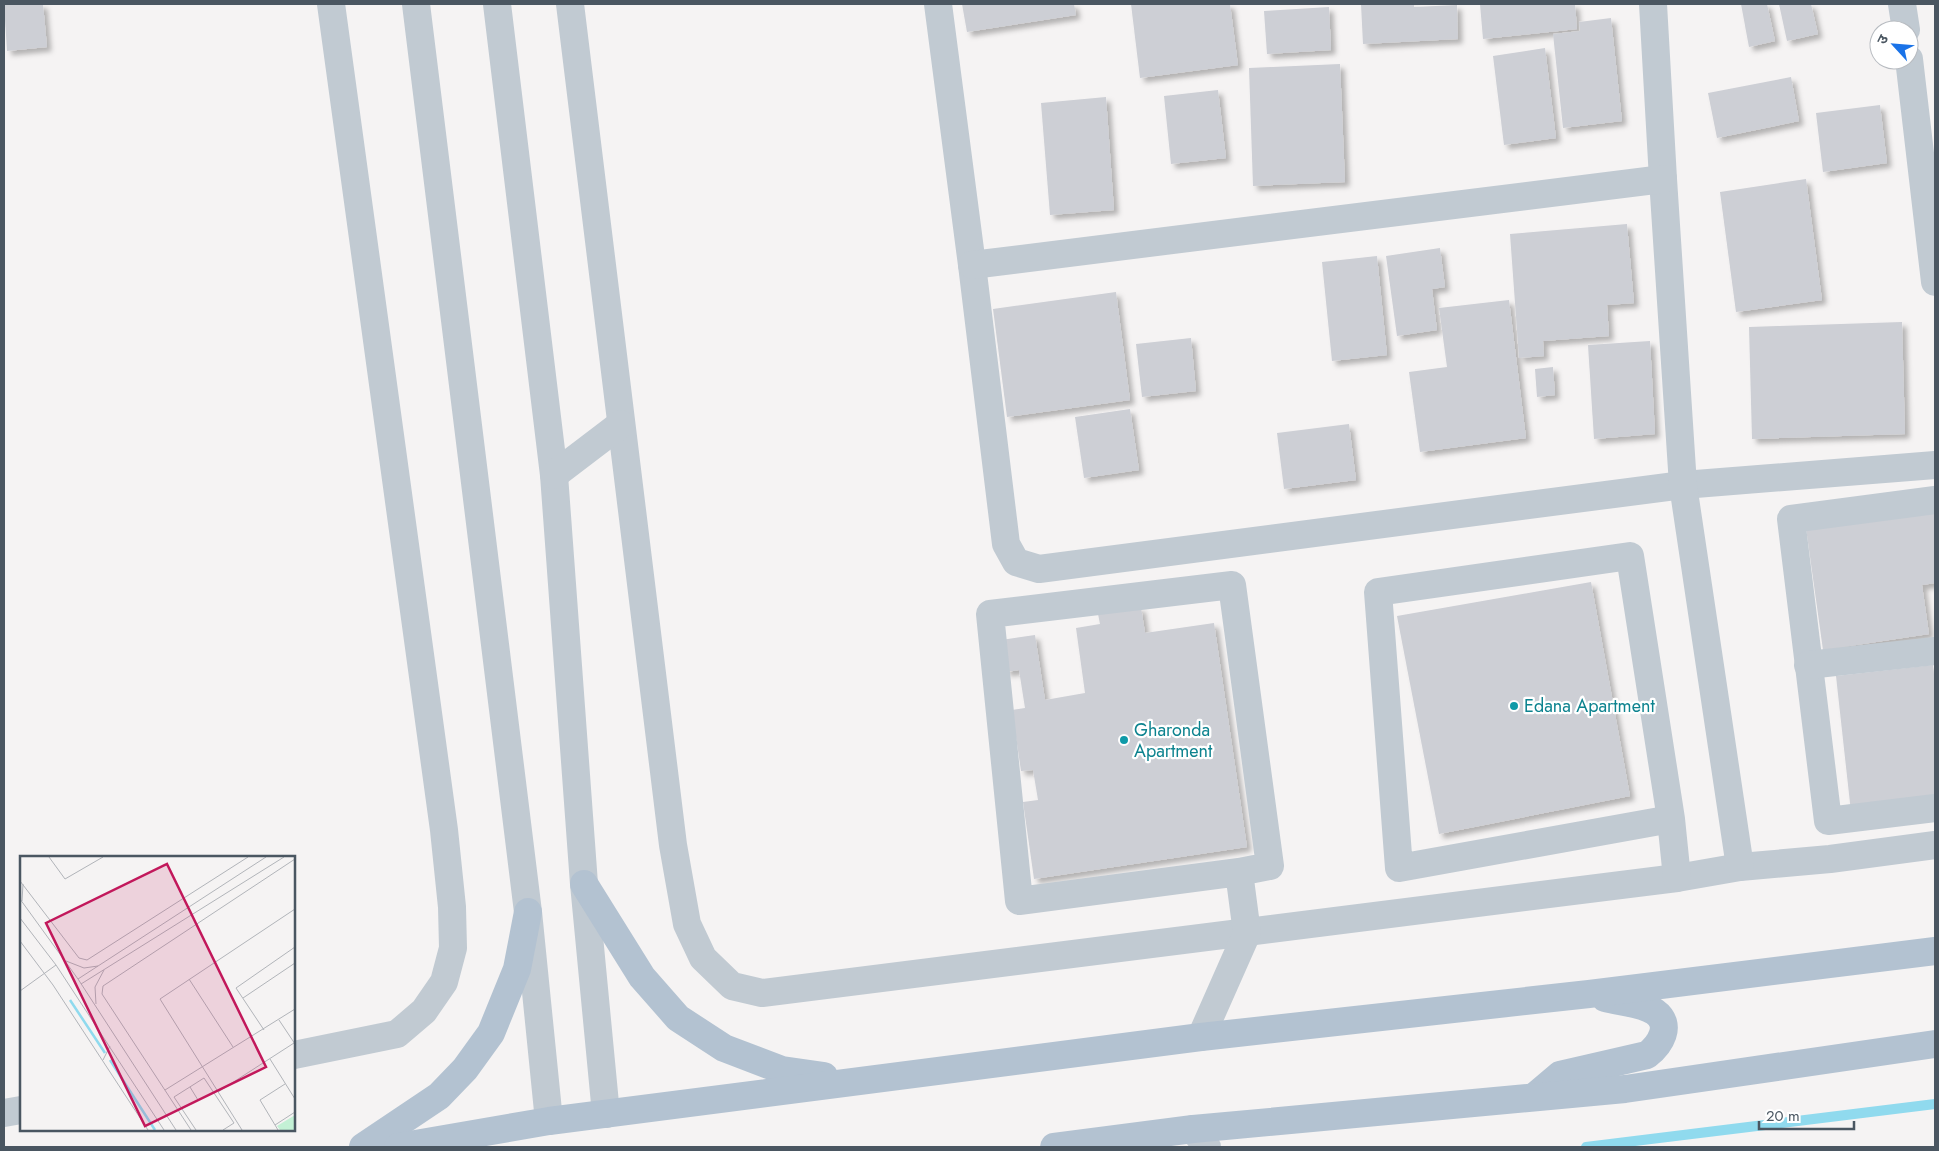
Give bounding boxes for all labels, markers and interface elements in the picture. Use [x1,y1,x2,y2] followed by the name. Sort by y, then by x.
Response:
[1869,20,1919,70] north arrow
[1872,31,1893,47] text: उ
[1524,693,1655,719] place label: Edana Apartment
[1508,700,1520,712] marker: Edana Apartment
[1134,717,1213,764] place label: Gharonda Apartment
[1118,734,1130,746] marker: Gharonda Apartment
[20,856,295,1131] inset map
[1759,1098,1854,1130] scale bar
[1766,1105,1800,1127] text: 20 m

